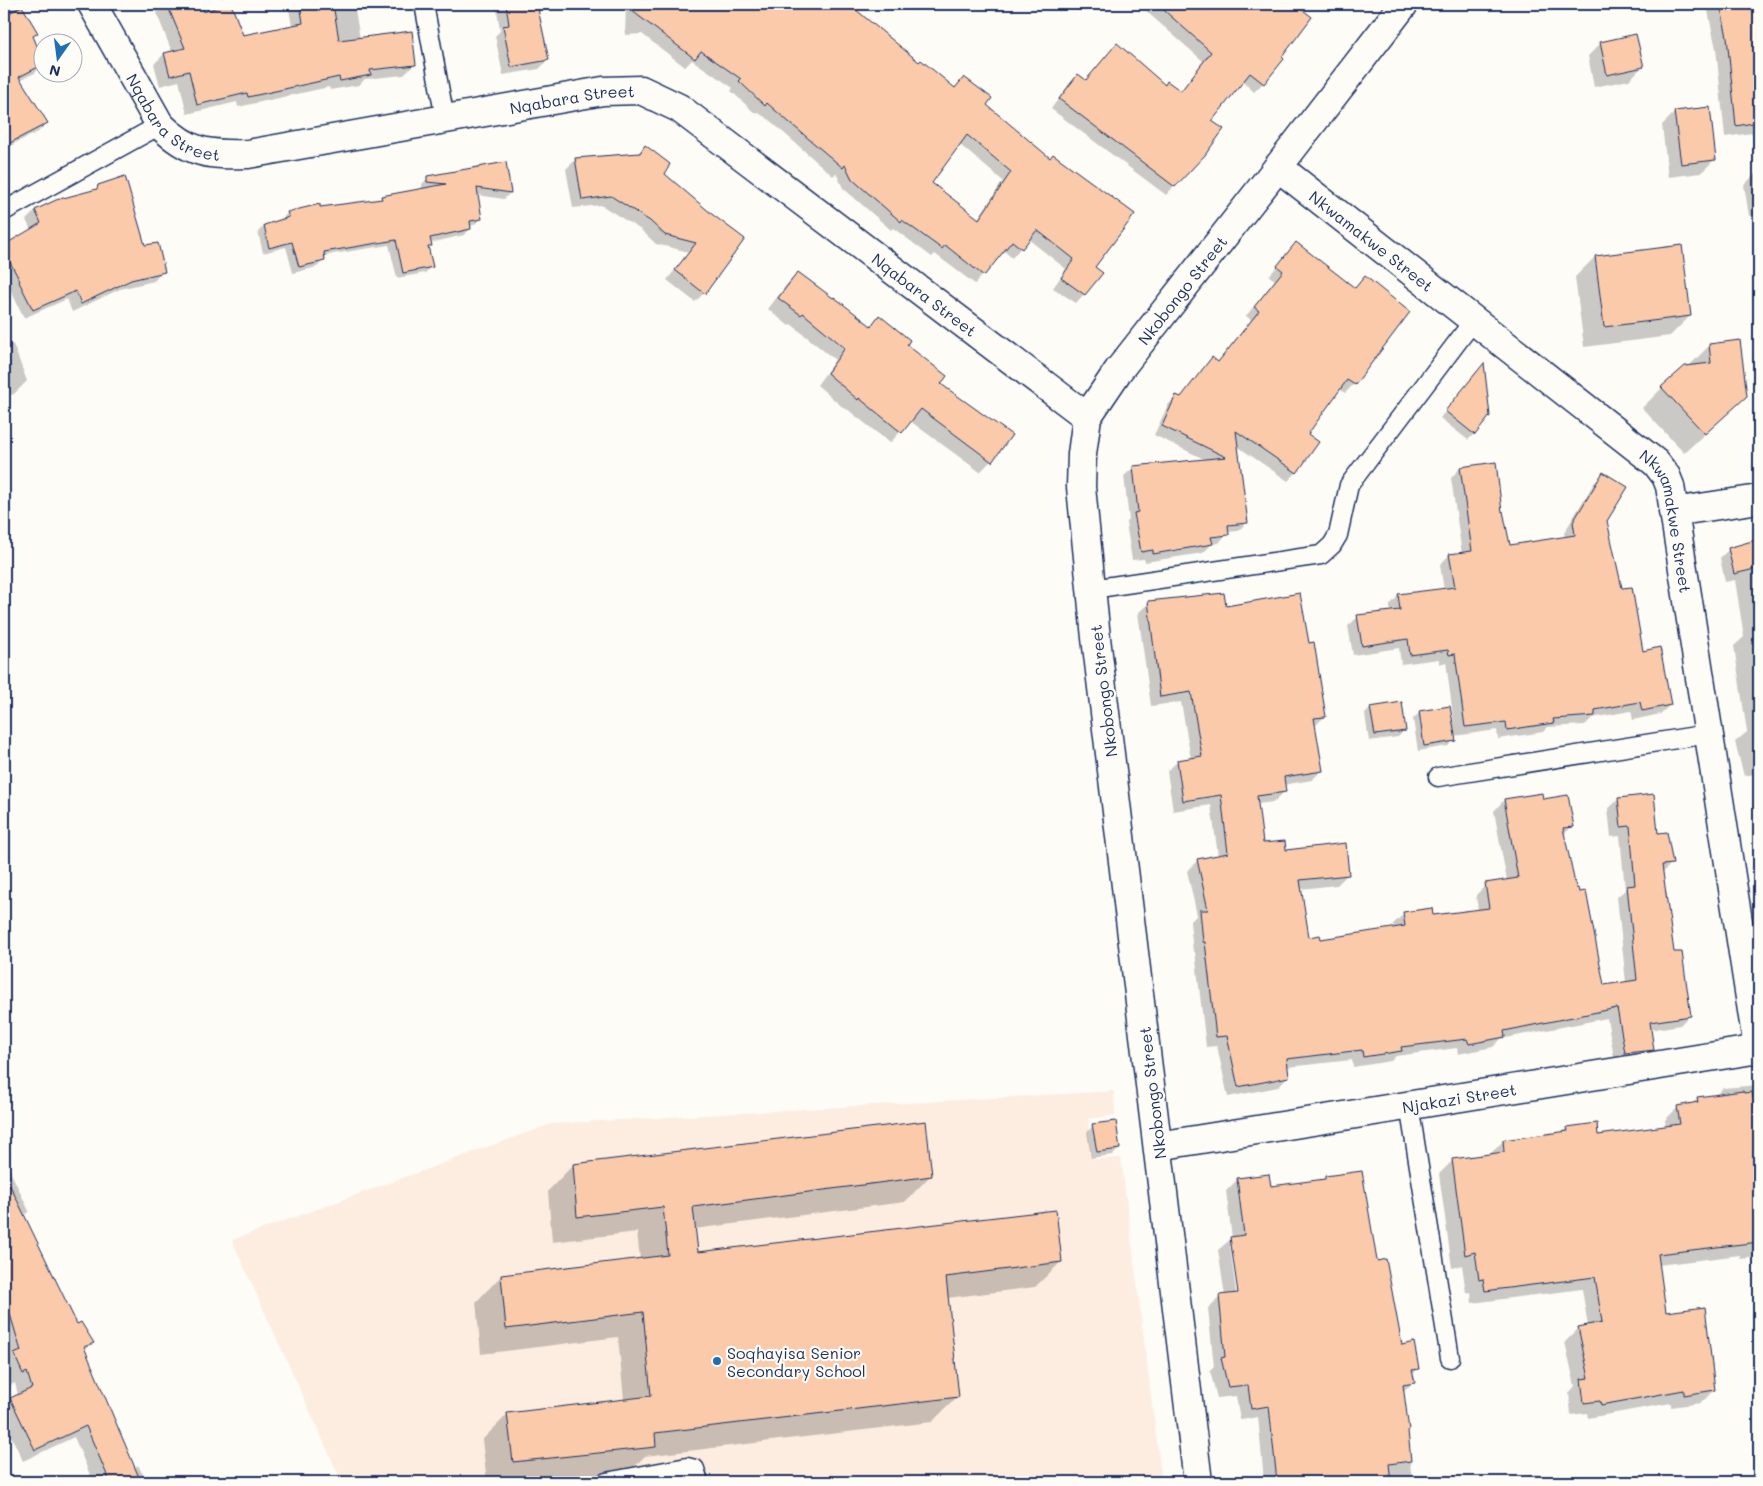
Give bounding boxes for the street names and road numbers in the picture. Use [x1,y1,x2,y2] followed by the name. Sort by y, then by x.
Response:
[122,69,221,164] street label: Nqabara Street
[508,80,635,118] street label: Nqabara Street
[1305,185,1438,296] street label: Nkwamakwe Street
[1132,231,1231,349] street label: Nkobongo Street
[868,248,981,341] street label: Nqabara Street
[1636,444,1697,594] street label: Nkwamakwe Street
[1084,624,1122,758] street label: Nkobongo Street
[1133,1026,1171,1160] street label: Nkobongo Street
[1400,1078,1518,1117] street label: Njakazi Street

